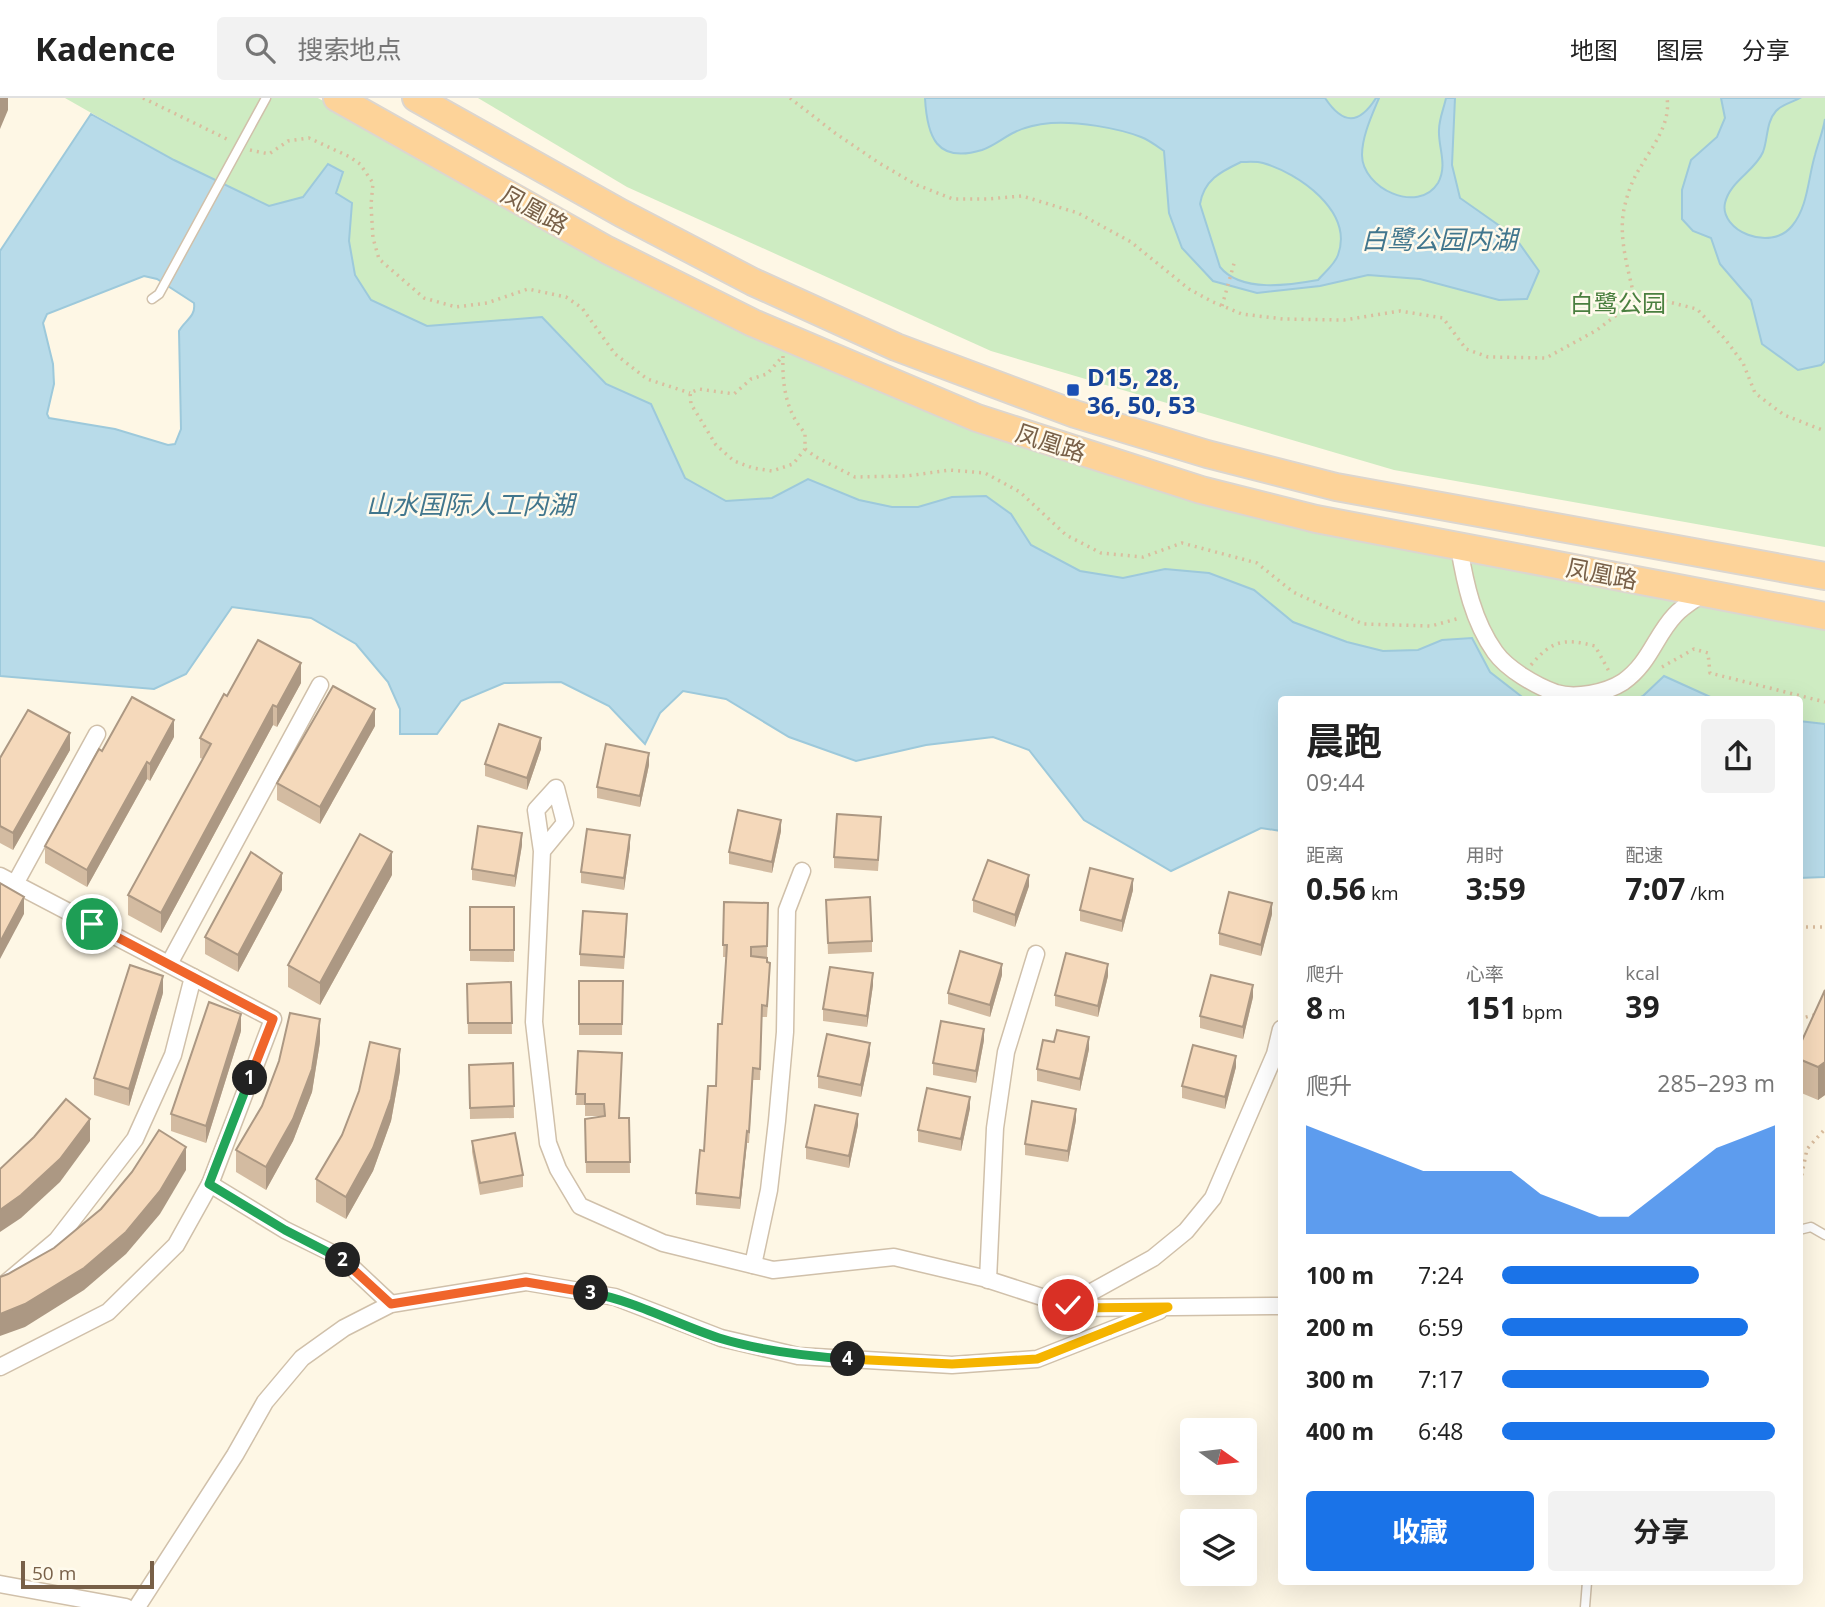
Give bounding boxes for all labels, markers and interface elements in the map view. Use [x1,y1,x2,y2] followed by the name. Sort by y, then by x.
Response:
[217,17,707,80] search box
[35,26,175,71] text: Kadence
[241,29,279,67] icon: search
[297,31,401,67] text: 搜索地点
[1570,33,1618,66] text: 地图
[1656,33,1704,66] text: 图层
[1742,33,1790,66] text: 分享
[496,177,574,241] street label: 凤凰路
[1361,221,1521,257] water label: 白鹭公园内湖
[1570,286,1666,319] park label: 白鹭公园
[1087,360,1196,421] place label: D15, 28, 36, 50, 53
[1065,382,1081,398] marker: D15, 28, 36, 50, 53
[1012,415,1090,469] street label: 凤凰路
[366,486,578,522] water label: 山水国际人工内湖
[1564,550,1640,596] street label: 凤凰路
[1306,714,1382,766] text: 晨跑
[1701,719,1775,793] button: share
[1306,766,1365,798] text: 09:44
[1306,842,1344,868] text: 距离
[1466,842,1504,868] text: 用时
[1625,842,1663,868] text: 配速
[1306,868,1366,909] text: 0.56
[1466,868,1526,909] text: 3:59
[1625,868,1685,909] text: 7:07
[1366,880,1399,906] text: km
[1685,880,1725,906] text: /km
[62,894,122,954] pin
[73,905,111,943] icon: arrive
[1625,960,1660,986] text: kcal
[1306,961,1344,987] text: 爬升
[1466,961,1504,987] text: 心率
[1625,986,1660,1027] text: 39
[1306,987,1323,1028] text: 8
[1466,987,1517,1028] text: 151
[1323,999,1346,1025] text: m
[1517,999,1563,1025] text: bpm
[232,1060,268,1096] pin: 1
[244,1064,255,1090] text: 1
[1657,1067,1775,1099] text: 285–293 m
[1306,1069,1352,1101] text: 爬升
[326,1242,360,1278] pin: 2
[337,1246,348,1272] text: 2
[1306,1259,1374,1291] text: 100 m
[1418,1259,1464,1291] text: 7:24
[1038,1275,1098,1335] pin
[574,1276,608,1310] pin: 3
[585,1279,596,1305] text: 3
[1049,1286,1087,1324] icon: check
[1306,1311,1374,1343] text: 200 m
[1418,1311,1464,1343] text: 6:59
[830,1342,866,1376] pin: 4
[842,1345,853,1371] text: 4
[1306,1363,1374,1395] text: 300 m
[1418,1363,1464,1395] text: 7:17
[1306,1415,1374,1447] text: 400 m
[1418,1415,1464,1447] text: 6:48
[1180,1418,1256,1494] north arrow
[1180,1418,1257,1586] map controls
[1306,1491,1534,1571] button: 收藏
[1548,1491,1775,1571] button: 分享
[1180,1509,1257,1586] button: layers
[21,1558,154,1590] scale bar
[32,1560,76,1586] text: 50 m

